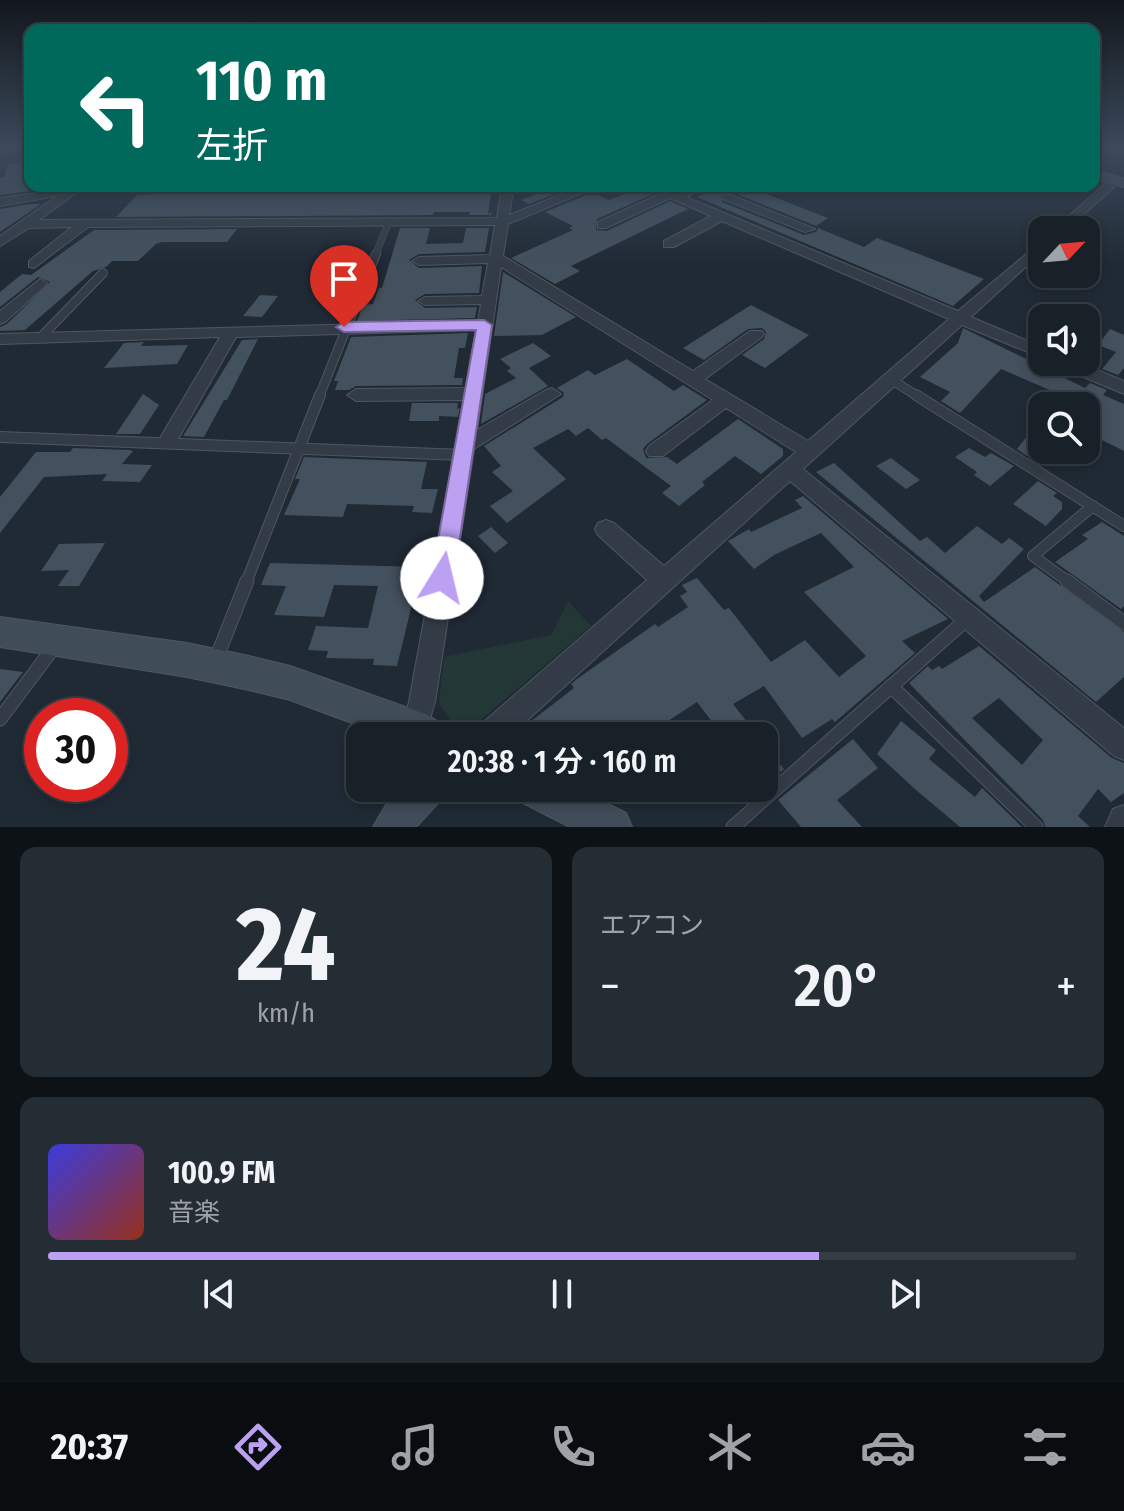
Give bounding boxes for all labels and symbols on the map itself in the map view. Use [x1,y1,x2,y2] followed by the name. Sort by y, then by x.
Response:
[1028,216,1100,288] north arrow
[310,245,378,327] pin
[400,536,484,620] position arrow
[24,698,128,802] speed limit sign: 30

